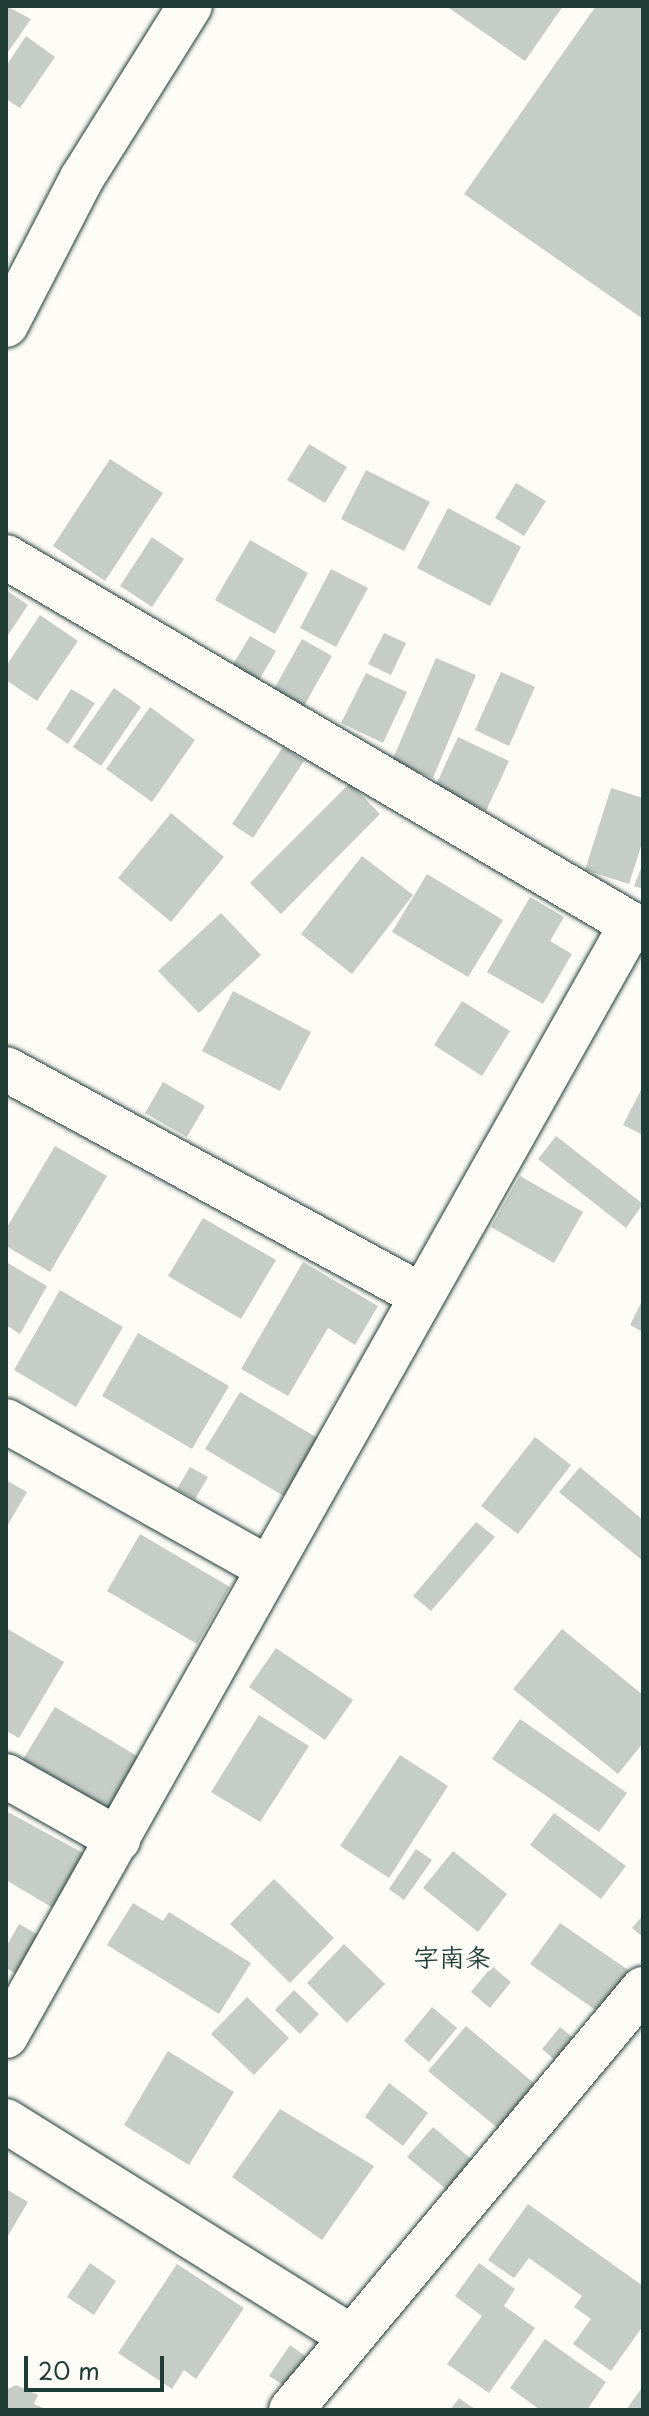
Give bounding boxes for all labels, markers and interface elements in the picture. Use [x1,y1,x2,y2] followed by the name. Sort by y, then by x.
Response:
[413,1941,491,1973] district label: 字南条
[28,2340,168,2390] scale bar
[38,2352,100,2388] text: 20 m

